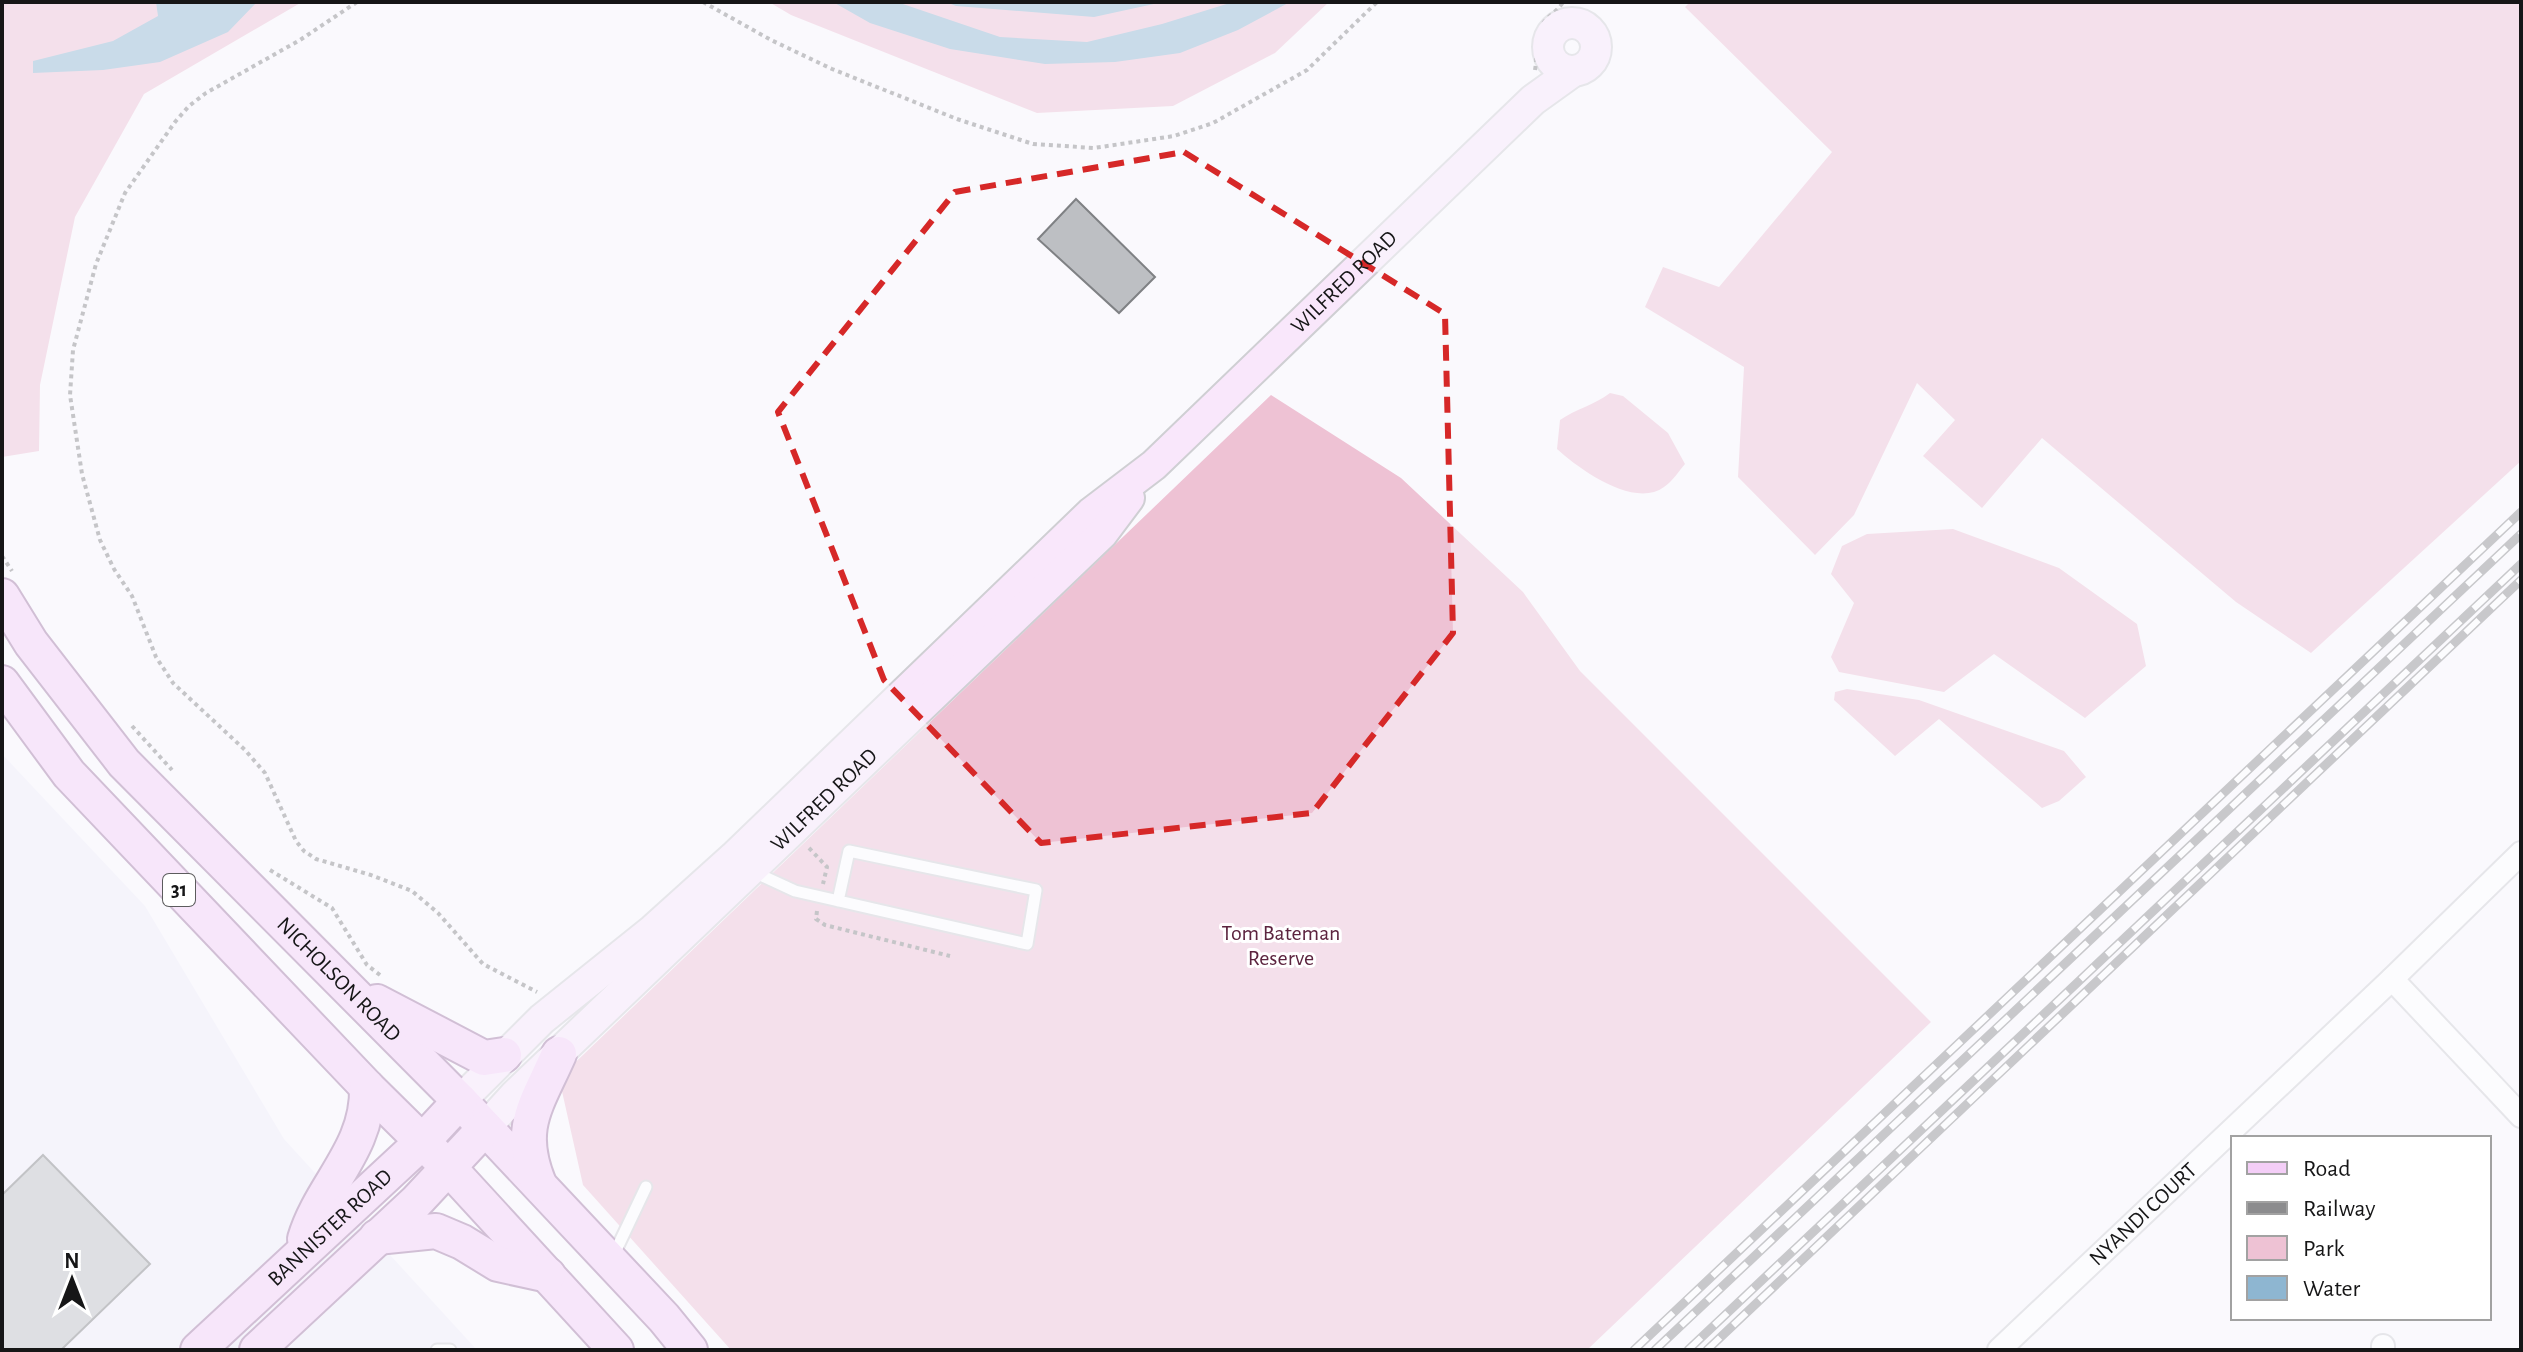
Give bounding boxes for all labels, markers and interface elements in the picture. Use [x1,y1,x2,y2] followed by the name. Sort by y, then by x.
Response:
[1287,226,1401,338] street label: WILFRED ROAD
[767,744,881,855] street label: WILFRED ROAD
[163,874,195,906] road number: 31
[273,913,405,1046] street label: NICHOLSON ROAD
[1222,922,1340,969] park label: Tom Bateman Reserve
[2231,1136,2491,1320] legend
[2303,1157,2351,1181] text: Road
[2085,1158,2201,1270] street label: NYANDI COURT
[264,1165,396,1290] street label: BANNISTER ROAD
[2303,1197,2375,1221] text: Railway
[2303,1237,2344,1261] text: Park
[32,1240,112,1320] north arrow
[64,1250,80,1272] text: N
[2303,1277,2361,1301] text: Water

